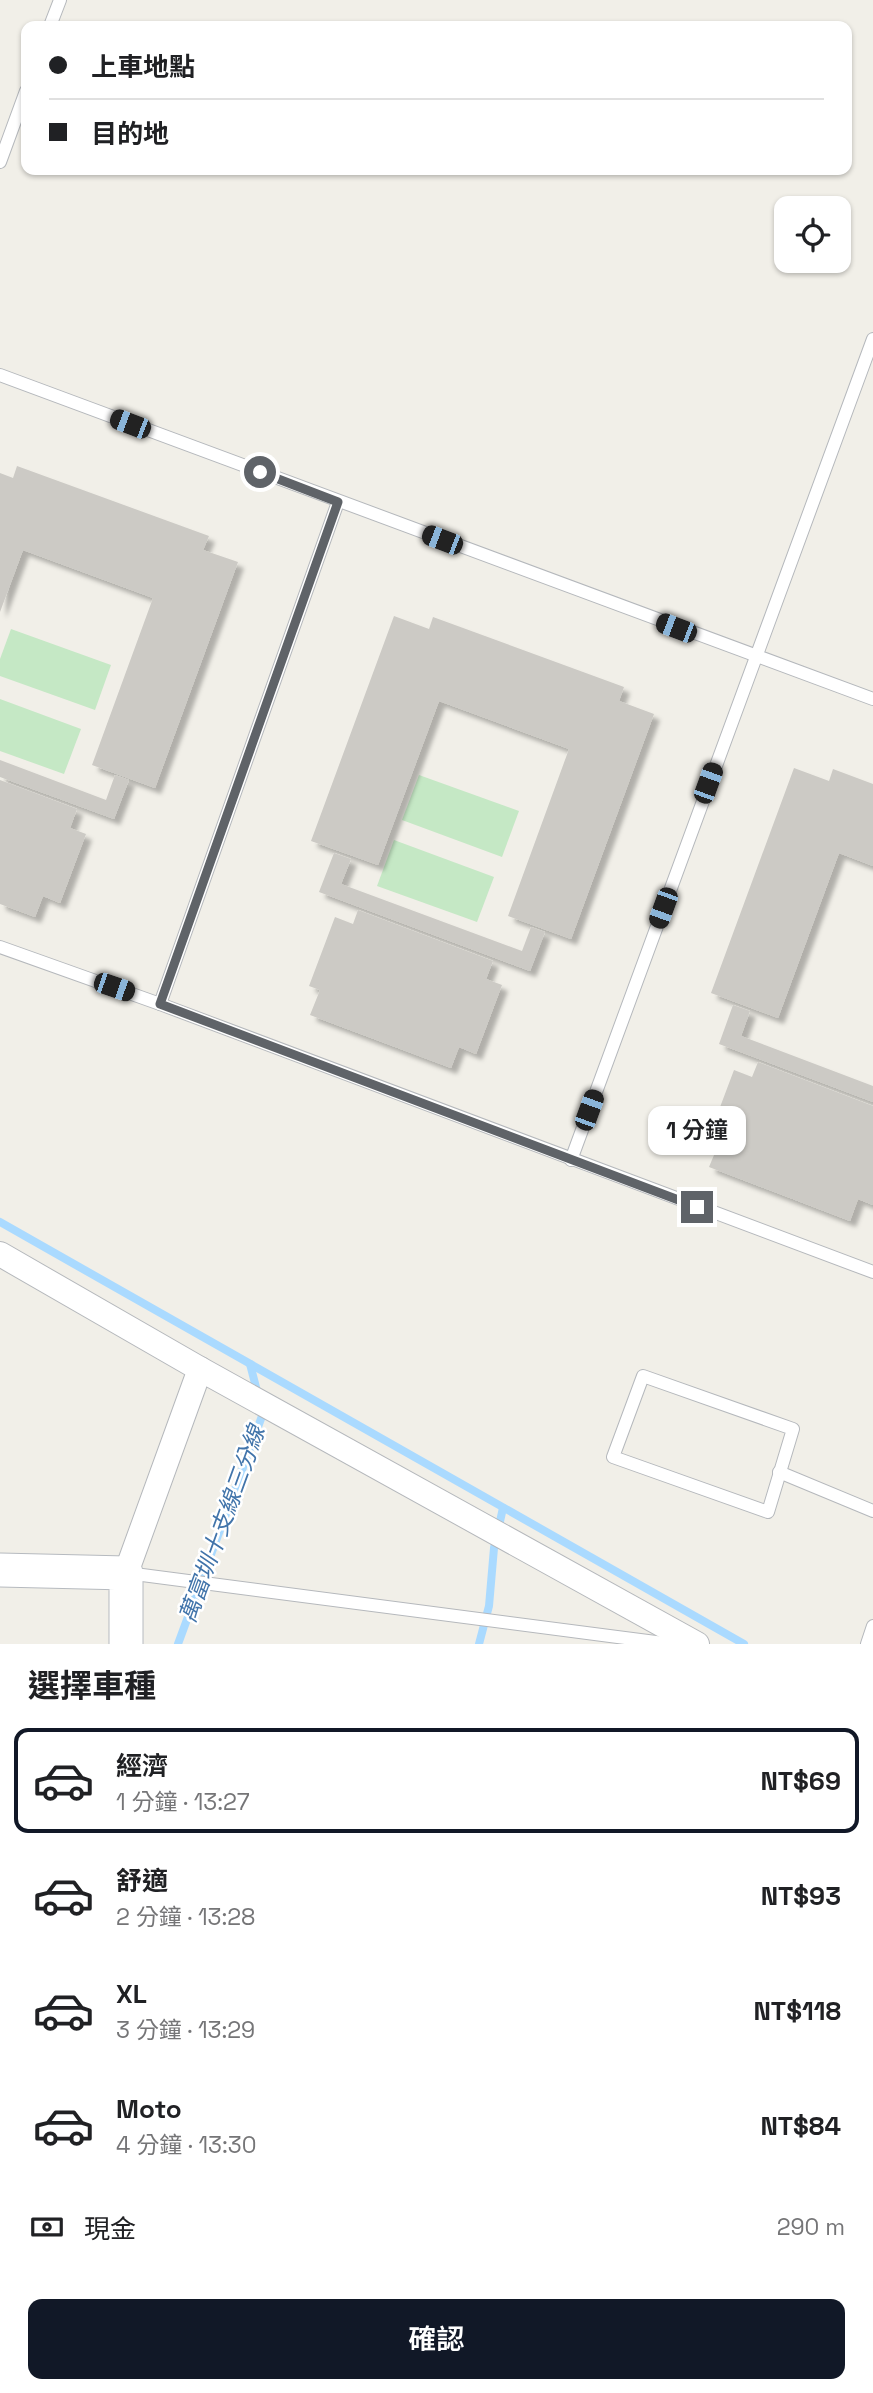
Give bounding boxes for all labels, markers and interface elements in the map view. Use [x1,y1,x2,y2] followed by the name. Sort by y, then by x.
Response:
[91,50,195,84] text: 上車地點
[91,117,169,151] text: 目的地
[774,196,851,273] map controls
[774,196,851,273] button: locate
[107,407,154,441] car
[244,456,276,488] route start
[419,523,466,557] car
[653,611,700,645] car
[691,760,726,806] car
[646,885,681,931] car
[91,970,138,1004] car
[572,1087,607,1133] car
[648,1106,746,1154] callout: 1 分鐘
[666,1115,728,1145] text: 1 分鐘
[681,1191,713,1223] route end
[173,1419,273,1626] water label: 萬富圳十支線三分線
[28,1666,156,1706] text: 選擇車種
[32,1749,95,1812] icon: car
[116,1749,168,1783] text: 經濟
[760,1764,841,1798] text: NT$69
[116,1787,250,1817] text: 1 分鐘 · 13:27
[32,1864,95,1927] icon: car
[116,1864,168,1898] text: 舒適
[761,1879,841,1913] text: NT$93
[116,1902,255,1932] text: 2 分鐘 · 13:28
[116,1977,147,2011] text: XL
[32,1979,95,2042] icon: car
[753,1994,841,2028] text: NT$118
[116,2015,255,2045] text: 3 分鐘 · 13:29
[116,2092,182,2126] text: Moto
[32,2094,95,2157] icon: car
[760,2109,841,2143] text: NT$84
[116,2130,256,2160] text: 4 分鐘 · 13:30
[28,2208,66,2246] icon: cash
[84,2212,136,2246] text: 現金
[777,2212,845,2242] text: 290 m
[28,2299,845,2379] button: 確認

